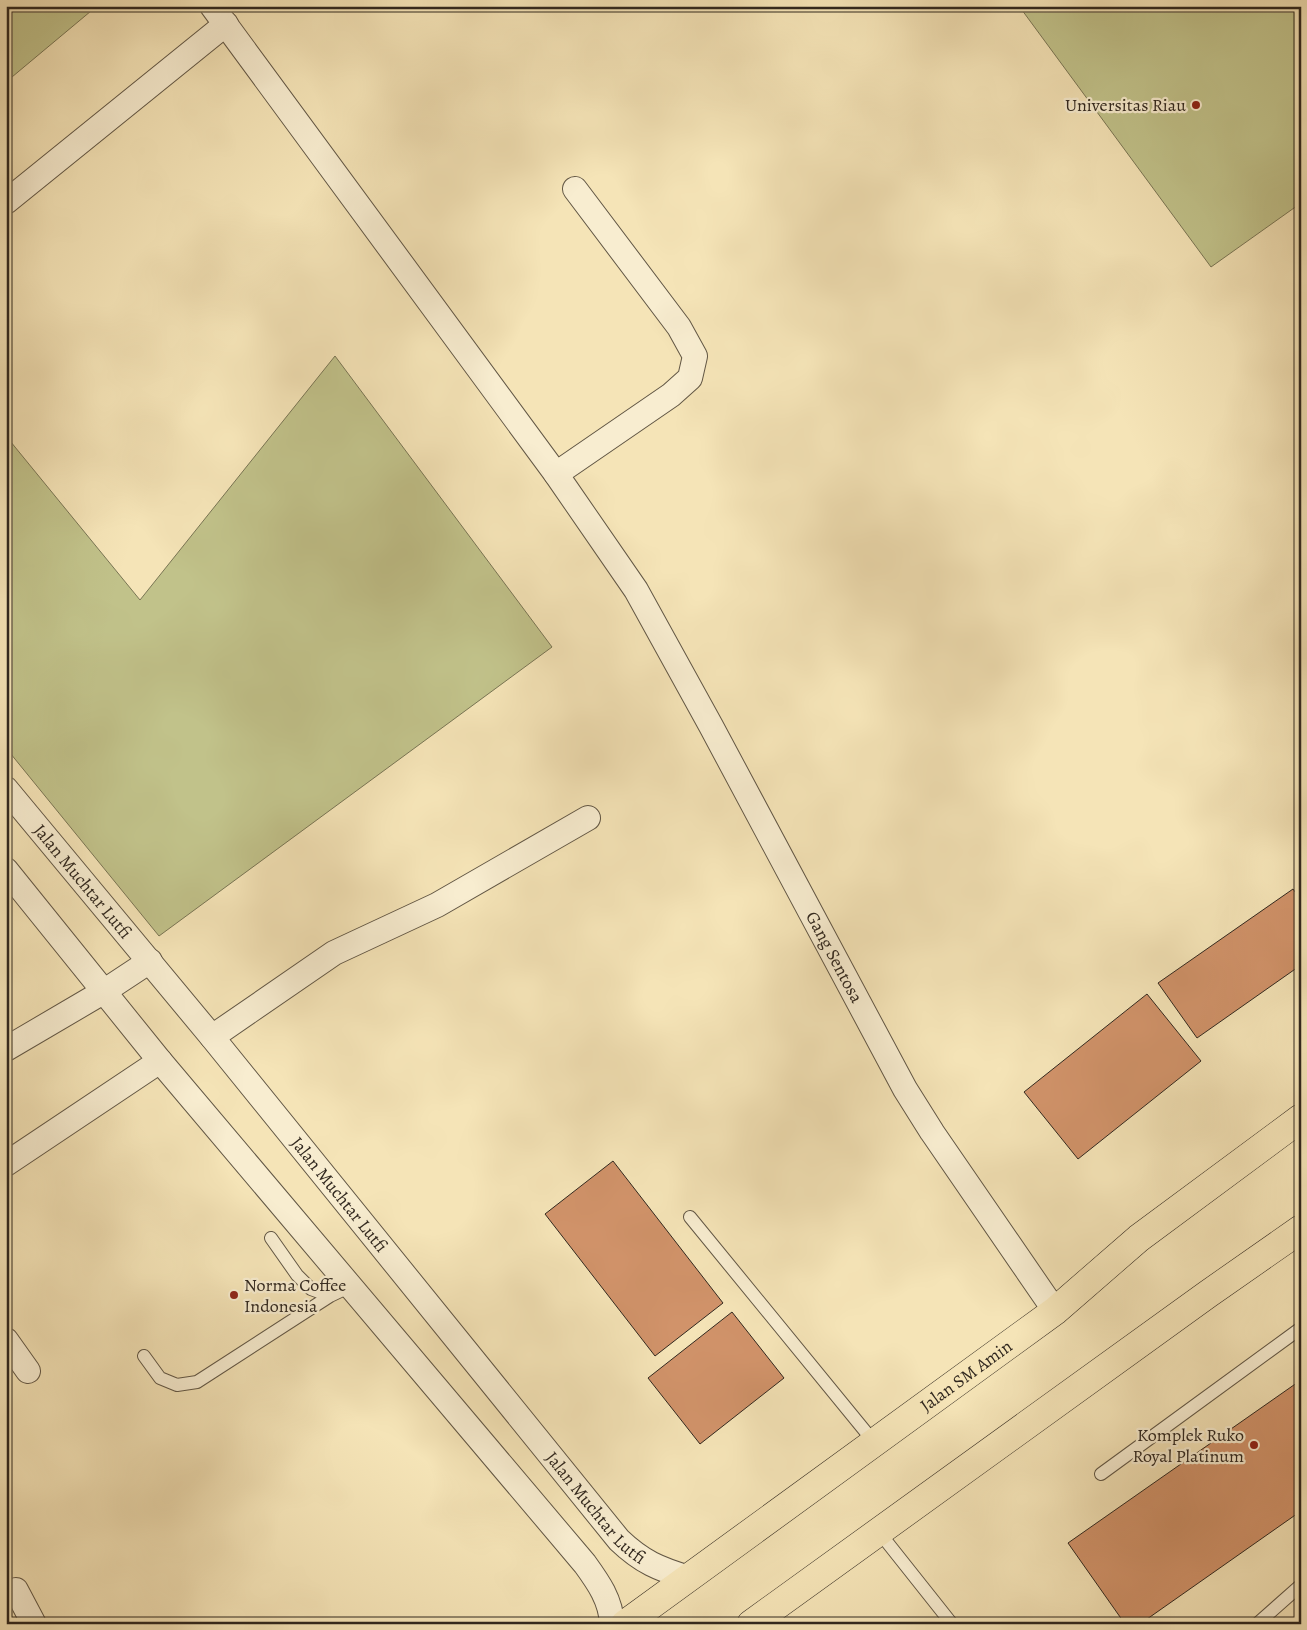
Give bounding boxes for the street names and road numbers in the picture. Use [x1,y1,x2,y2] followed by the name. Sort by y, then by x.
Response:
[28,819,137,944] street label: Jalan Muchtar Lutfi
[800,907,869,1007] street label: Gang Sentosa
[285,1132,393,1257] street label: Jalan Muchtar Lutfi
[915,1334,1017,1417] street label: Jalan SM Amin
[540,1447,650,1570] street label: Jalan Muchtar Lutfi

